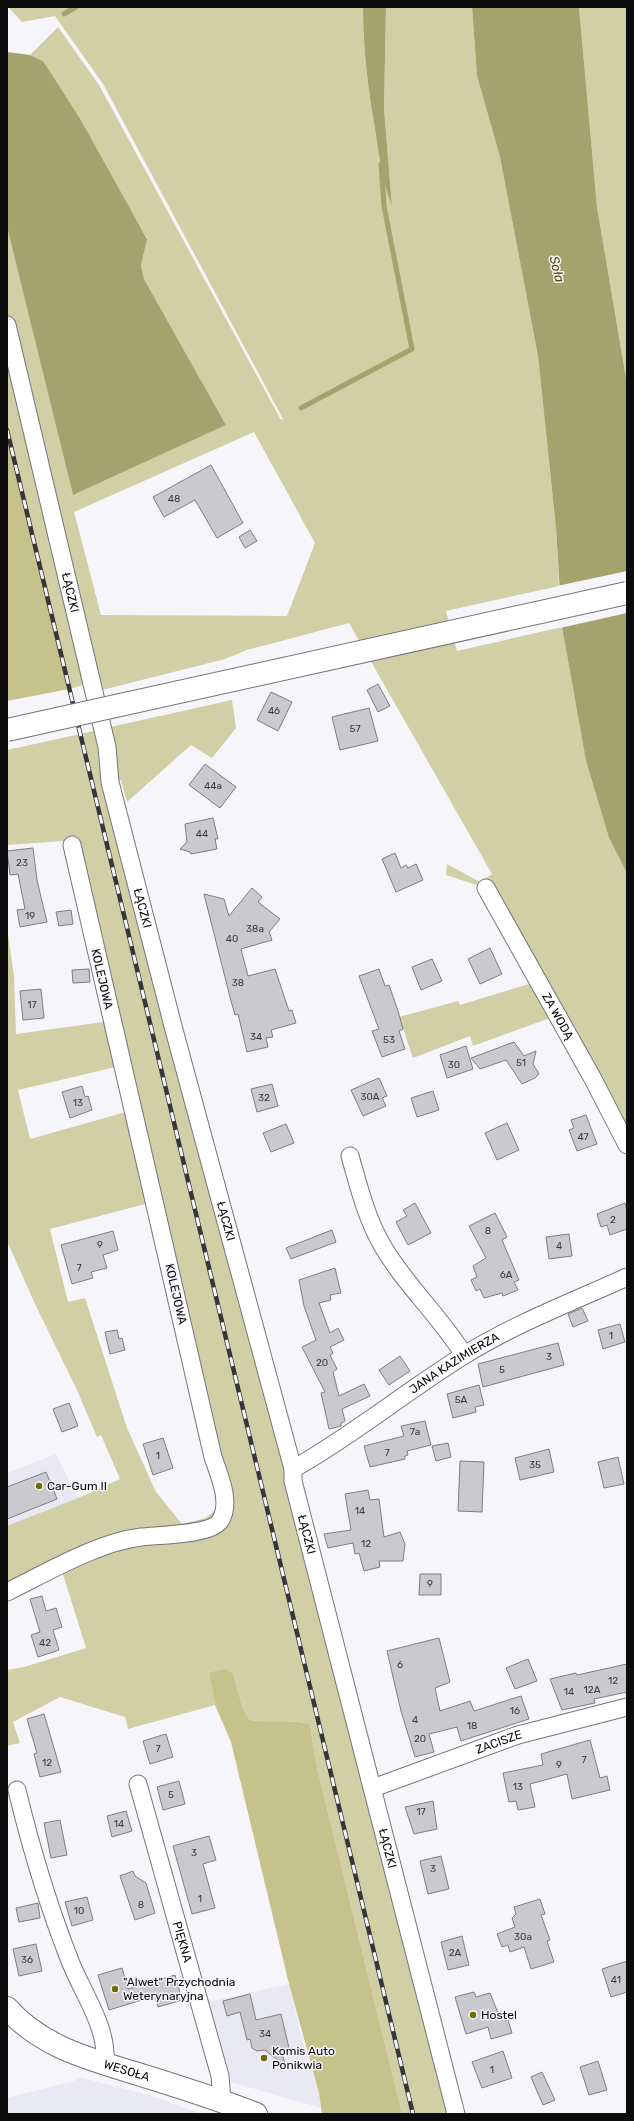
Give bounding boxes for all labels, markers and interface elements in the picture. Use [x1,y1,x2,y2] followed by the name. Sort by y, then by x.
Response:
[546,254,568,284] water label: Soła
[168,493,180,505] house number: 48
[59,571,82,614] street label: ŁĄCZKI
[268,705,280,717] house number: 46
[349,723,361,735] house number: 57
[204,780,222,792] house number: 44a
[196,828,208,840] house number: 44
[16,857,28,869] house number: 23
[131,887,154,929] street label: ŁĄCZKI
[25,910,35,922] house number: 19
[246,923,264,935] house number: 38a
[226,933,238,945] house number: 40
[88,947,116,1011] street label: KOLEJOWA
[232,977,244,989] house number: 38
[539,990,577,1042] street label: ZA WODĄ
[27,999,37,1011] house number: 17
[250,1031,262,1043] house number: 34
[383,1034,395,1046] house number: 53
[516,1057,526,1069] house number: 51
[448,1059,460,1071] house number: 30
[360,1091,380,1103] house number: 30A
[258,1092,270,1104] house number: 32
[73,1097,83,1109] house number: 13
[577,1131,589,1143] house number: 47
[214,1200,238,1243] street label: ŁĄCZKI
[610,1214,616,1226] house number: 2
[485,1225,491,1237] house number: 8
[97,1239,103,1251] house number: 9
[556,1240,562,1252] house number: 4
[76,1262,82,1274] house number: 7
[162,1262,190,1326] street label: KOLEJOWA
[500,1269,513,1281] house number: 6A
[407,1330,501,1397] street label: JANA KAZIMIERZA
[609,1330,613,1342] house number: 1
[546,1351,552,1363] house number: 3
[316,1357,328,1369] house number: 20
[499,1364,505,1376] house number: 5
[455,1394,468,1406] house number: 5A
[410,1426,420,1438] house number: 7a
[384,1447,390,1459] house number: 7
[156,1450,160,1462] house number: 1
[529,1459,541,1471] house number: 35
[47,1479,107,1493] place label: Car-Gum II
[34,1481,44,1491] marker: Car-Gum II
[355,1505,365,1517] house number: 14
[295,1513,319,1556] street label: ŁĄCZKI
[361,1538,371,1550] house number: 12
[427,1578,433,1590] house number: 9
[39,1637,51,1649] house number: 42
[397,1659,403,1671] house number: 6
[608,1675,618,1687] house number: 12
[584,1684,601,1696] house number: 12A
[564,1686,574,1698] house number: 14
[510,1705,520,1717] house number: 16
[412,1714,418,1726] house number: 4
[467,1720,477,1732] house number: 18
[474,1727,523,1757] street label: ZACISZE
[414,1733,426,1745] house number: 20
[155,1743,161,1755] house number: 7
[581,1754,587,1766] house number: 7
[42,1757,52,1769] house number: 12
[556,1759,562,1771] house number: 9
[513,1781,523,1793] house number: 13
[168,1789,174,1801] house number: 5
[416,1806,426,1818] house number: 17
[114,1818,124,1830] house number: 14
[376,1827,399,1870] street label: ŁĄCZKI
[191,1847,197,1859] house number: 3
[430,1863,436,1875] house number: 3
[198,1893,202,1905] house number: 1
[138,1899,144,1911] house number: 8
[74,1905,84,1917] house number: 10
[170,1920,195,1964] street label: PIĘKNA
[514,1931,532,1943] house number: 30a
[449,1947,462,1959] house number: 2A
[21,1954,33,1966] house number: 36
[611,1974,621,1986] house number: 41
[123,1975,235,2003] place label: "Alwet" Przychodnia Weterynaryjna
[110,1984,120,1994] marker: "Alwet" Przychodnia Weterynaryjna
[481,2008,517,2022] place label: Hostel
[468,2010,478,2020] marker: Hostel
[259,2028,271,2040] house number: 34
[272,2044,335,2072] place label: Komis Auto Ponikwia
[259,2053,269,2063] marker: Komis Auto Ponikwia
[102,2057,151,2084] street label: WESOŁA
[490,2064,494,2076] house number: 1

